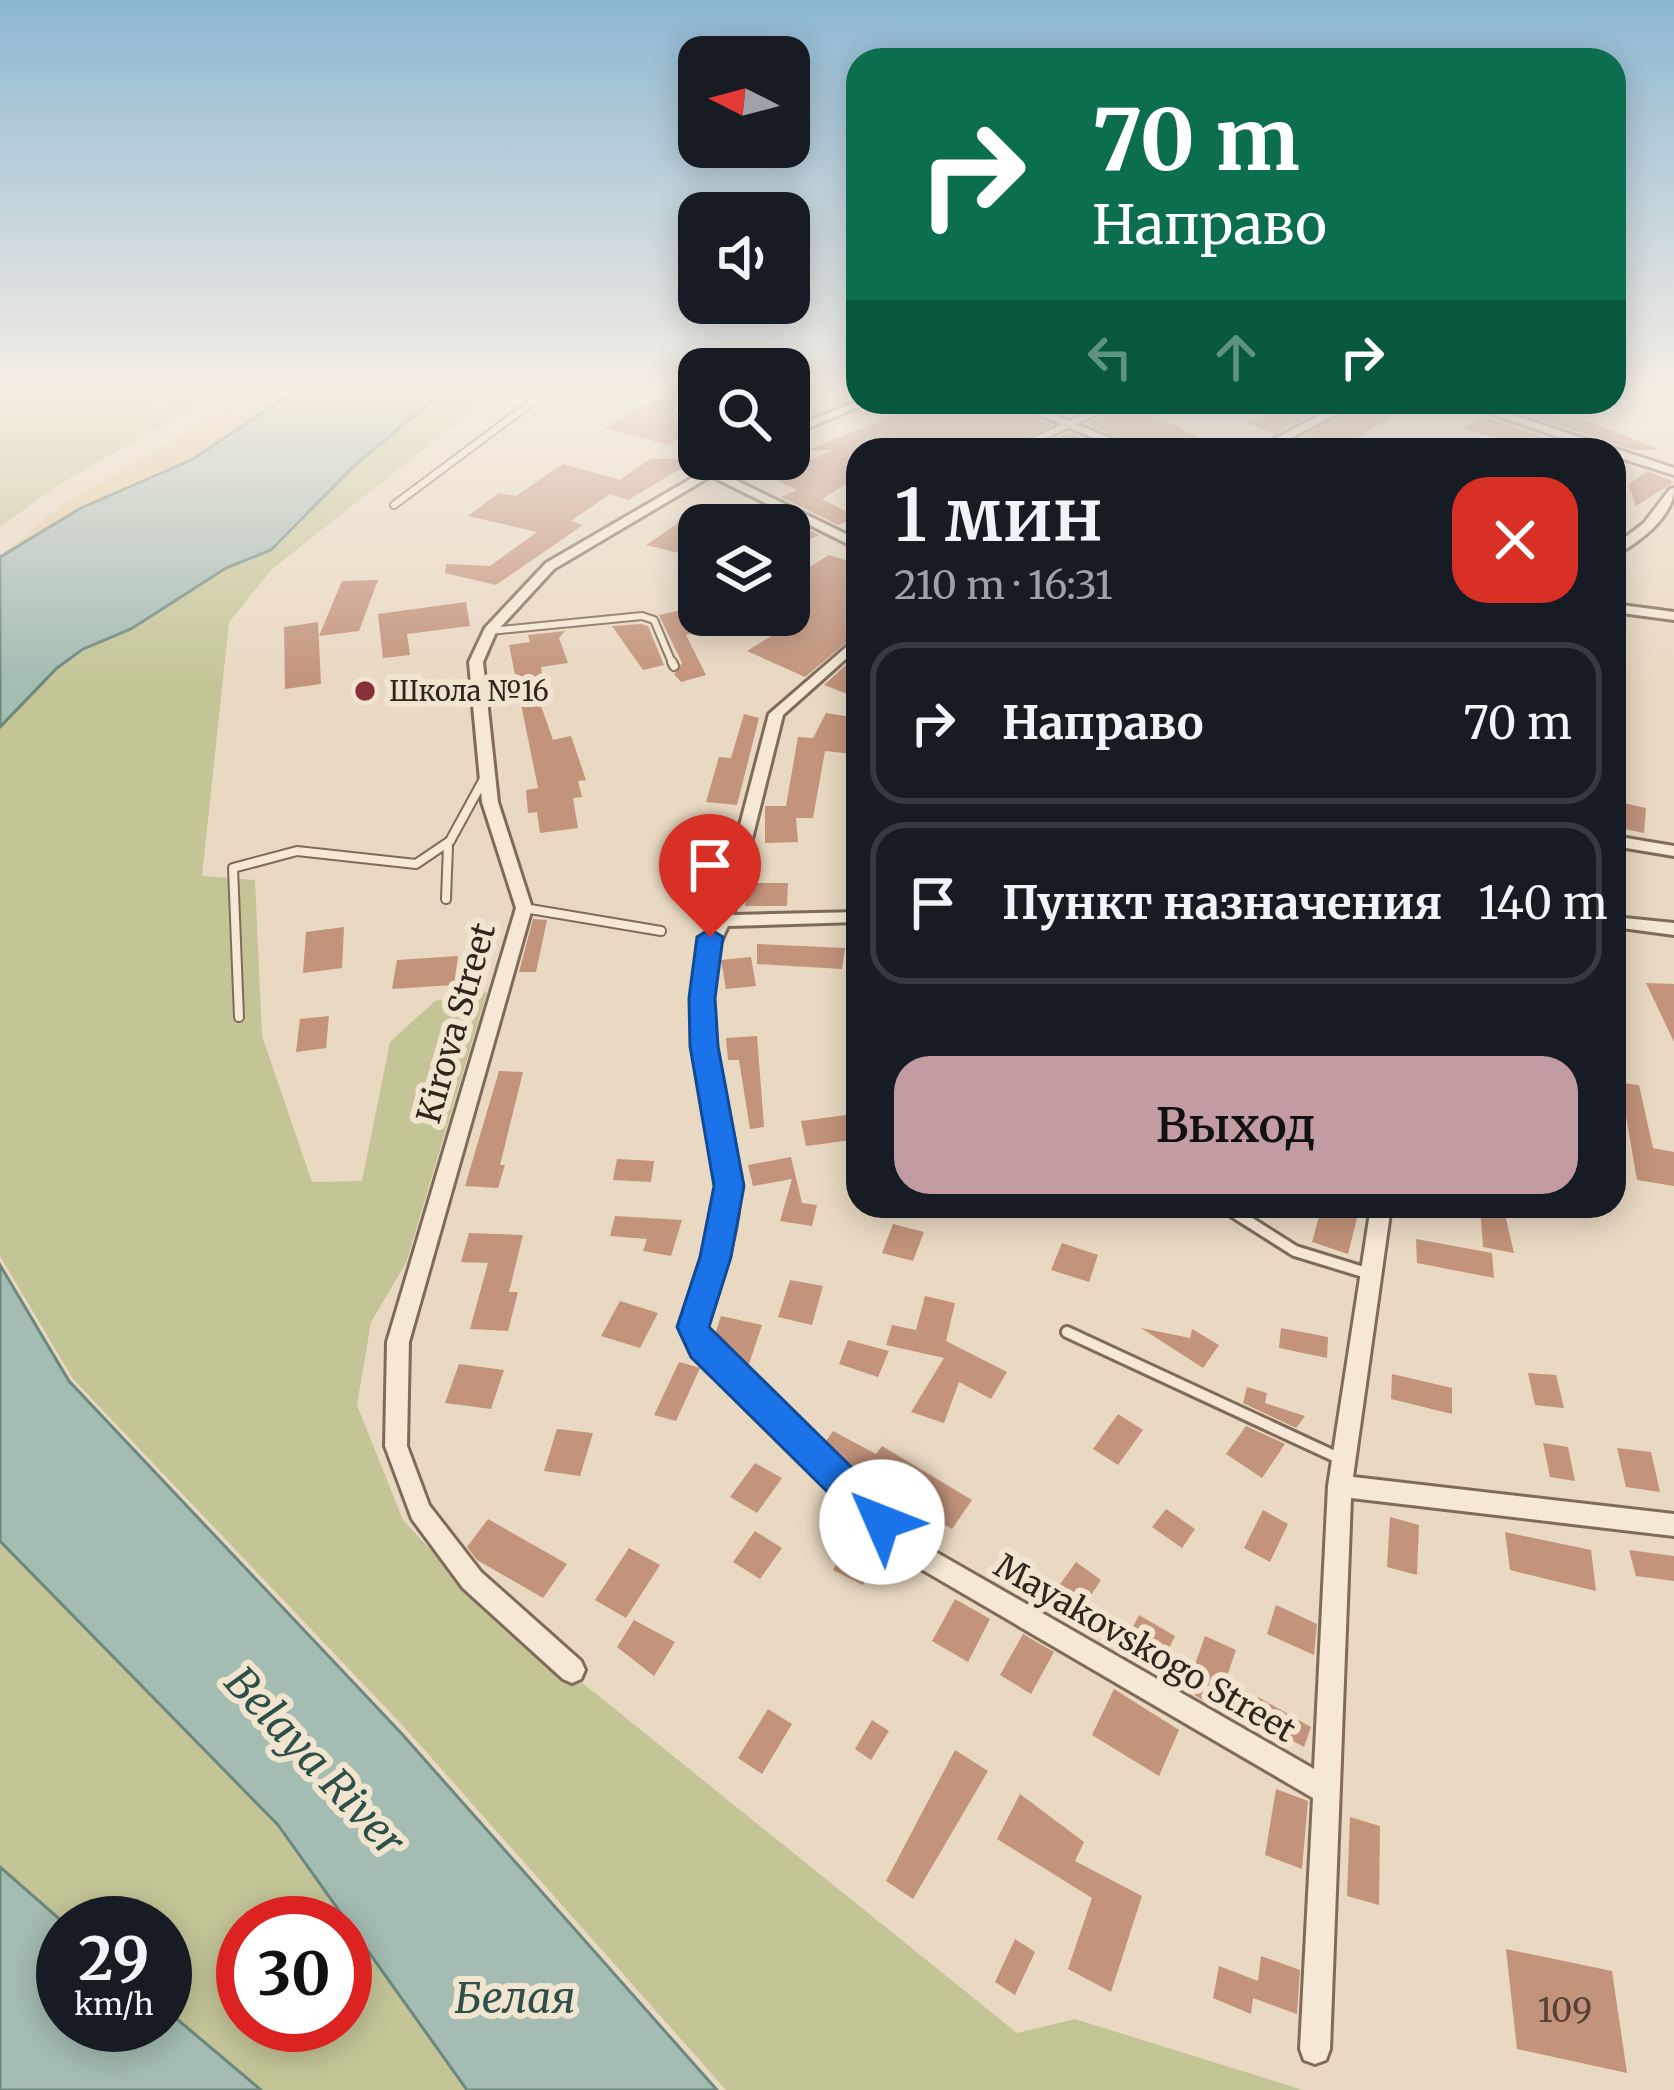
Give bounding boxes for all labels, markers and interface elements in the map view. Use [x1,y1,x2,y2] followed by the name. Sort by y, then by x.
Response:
[678,36,810,168] north arrow
[678,36,810,636] map controls
[1092,87,1300,193] text: 70 m
[894,96,1050,252] icon: right
[1092,191,1327,259] text: Направо
[678,192,810,324] button: sound
[1077,324,1143,390] icon: left
[1203,324,1269,390] icon: ahead
[1329,324,1395,390] icon: right
[678,348,810,480] button: search
[894,470,1103,561] text: 1 мин
[1452,477,1578,603] button: close
[678,504,810,636] button: layers
[894,561,1113,610] text: 210 m · 16:31
[389,674,549,708] place label: Школа №16
[352,678,378,704] marker: Школа №16
[900,690,966,756] icon: right
[1002,695,1204,751] text: Направо
[1463,695,1572,751] text: 70 m
[659,814,761,937] pin
[677,832,743,898] icon: arrive
[900,870,966,936] icon: arrive
[1002,875,1442,931] text: Пункт назначения
[1478,875,1608,931] text: 140 m
[408,918,504,1128] street label: Kirova Street
[894,1056,1578,1194] button: Выход
[819,1459,945,1585] position arrow
[987,1545,1303,1751] street label: Mayakovskogo Street
[215,1656,416,1867] water label: Belaya River
[216,1896,372,2052] speed limit sign: 30
[78,1921,150,1996] text: 29
[455,1972,575,2024] water label: Белая
[74,1985,154,2023] text: km/h
[1538,1990,1592,2031] house number: 109

